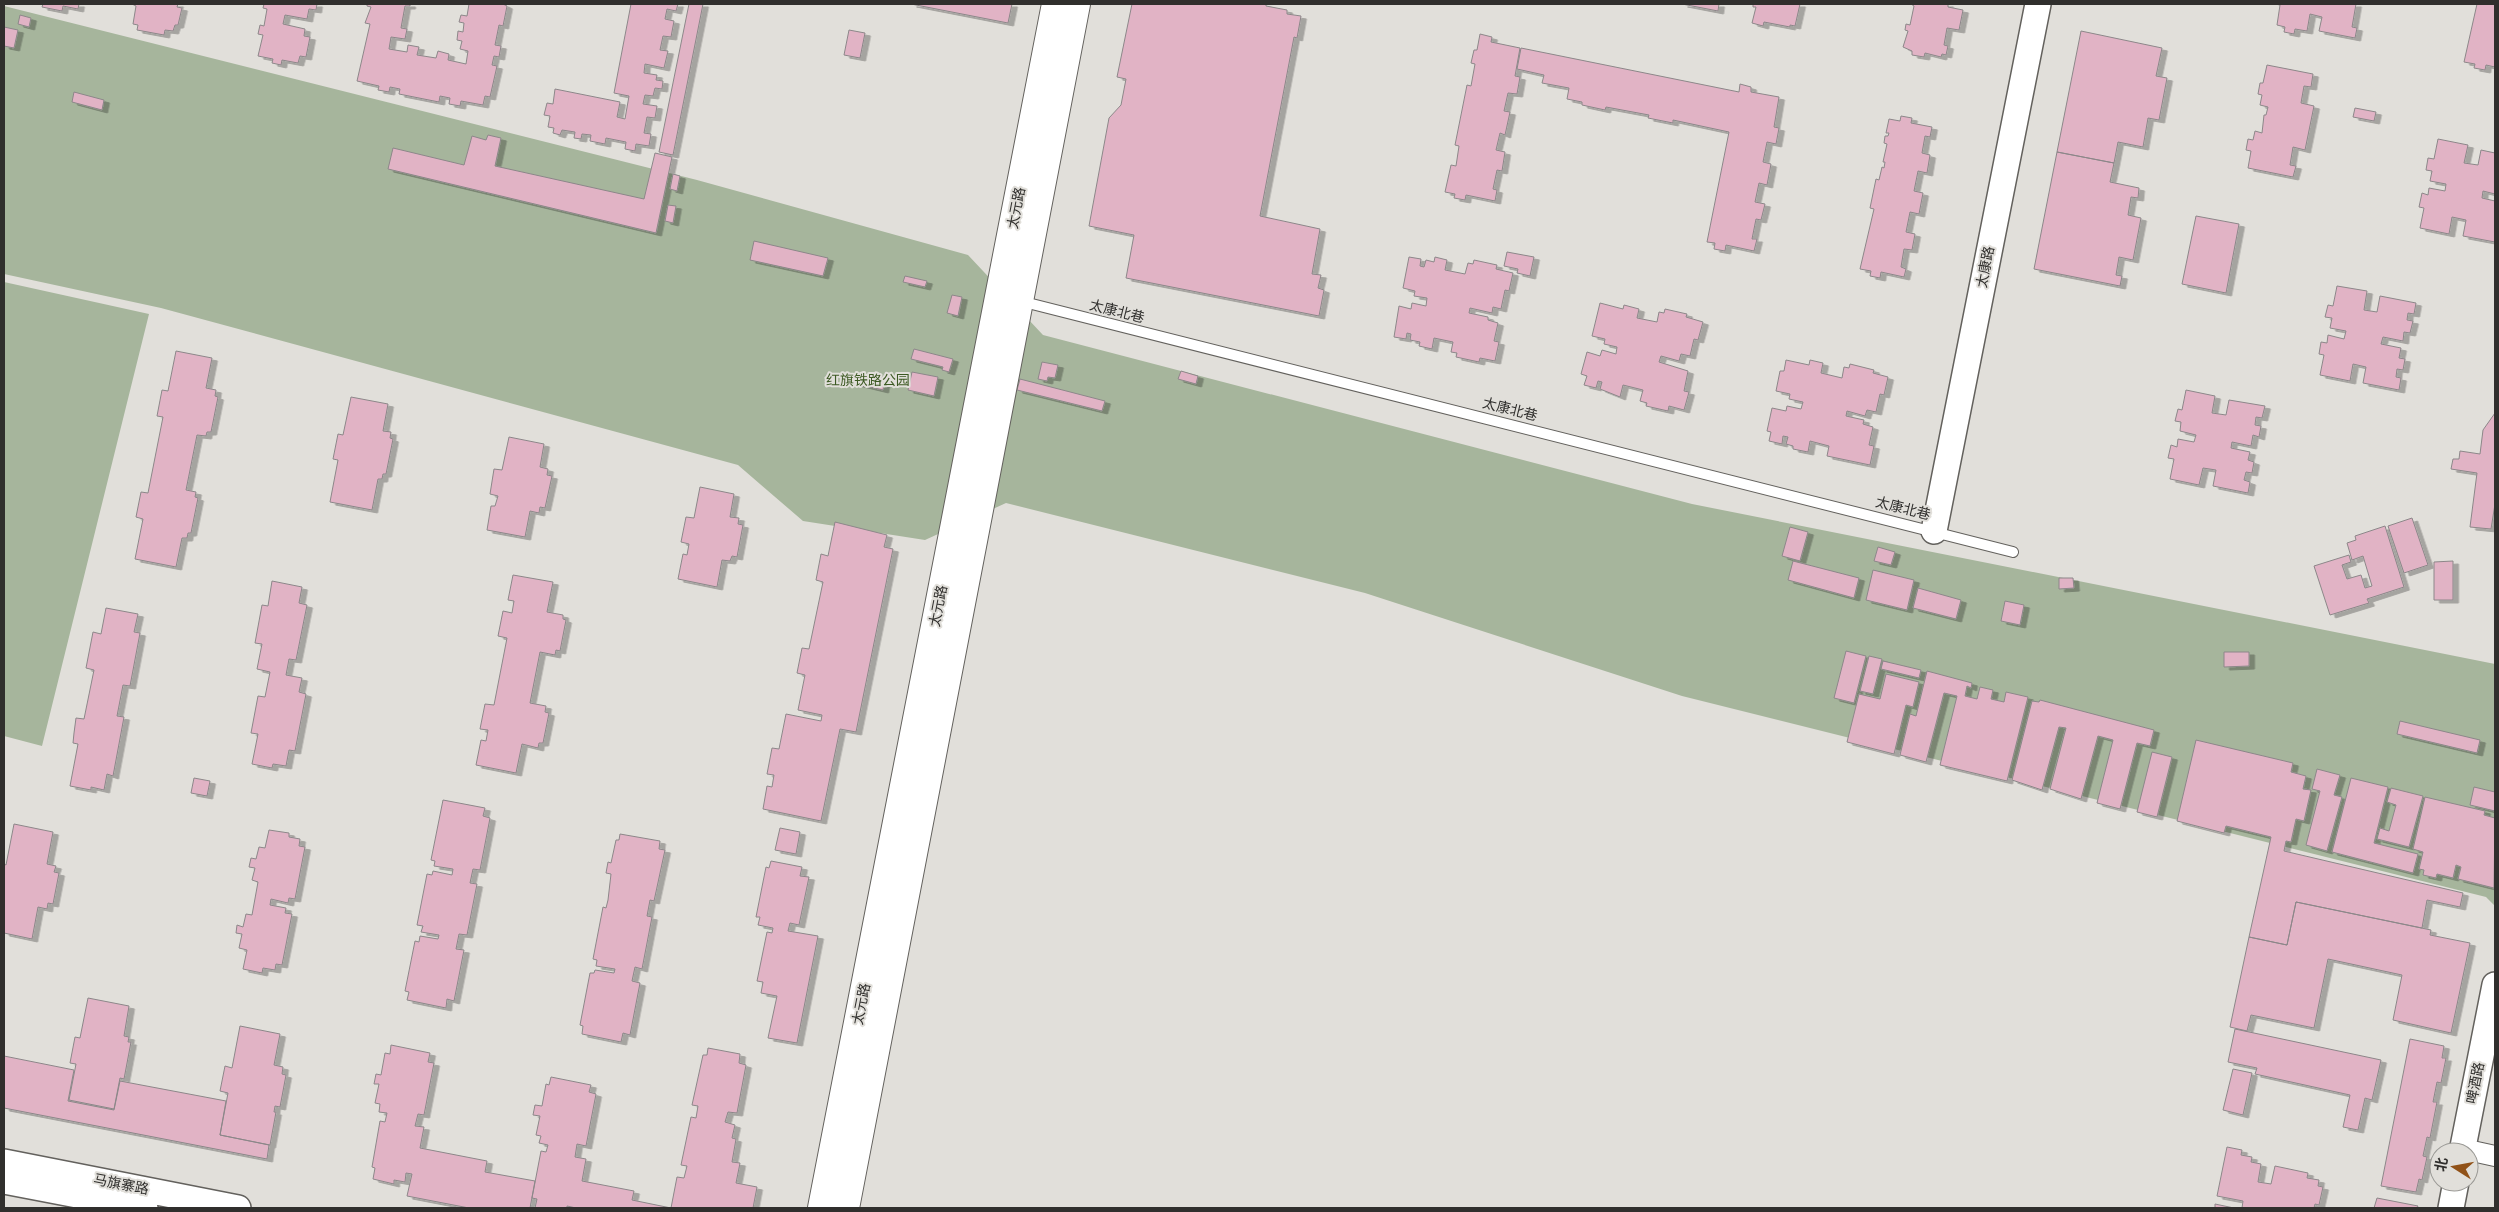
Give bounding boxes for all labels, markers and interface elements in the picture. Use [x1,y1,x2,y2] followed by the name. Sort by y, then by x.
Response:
[1003,185,1031,231] street label: 太元路
[1972,244,2000,290] street label: 太康路
[1087,296,1147,328] street label: 太康北巷
[826,371,910,391] park label: 红旗铁路公园
[1480,394,1540,426] street label: 太康北巷
[1873,493,1933,525] street label: 太康北巷
[925,583,953,629] street label: 太元路
[848,981,876,1027] street label: 太元路
[2462,1060,2490,1106] street label: 啤酒路
[2429,1142,2479,1192] north arrow
[2431,1156,2453,1173] text: 北
[92,1170,150,1200] street label: 马旗寨路

